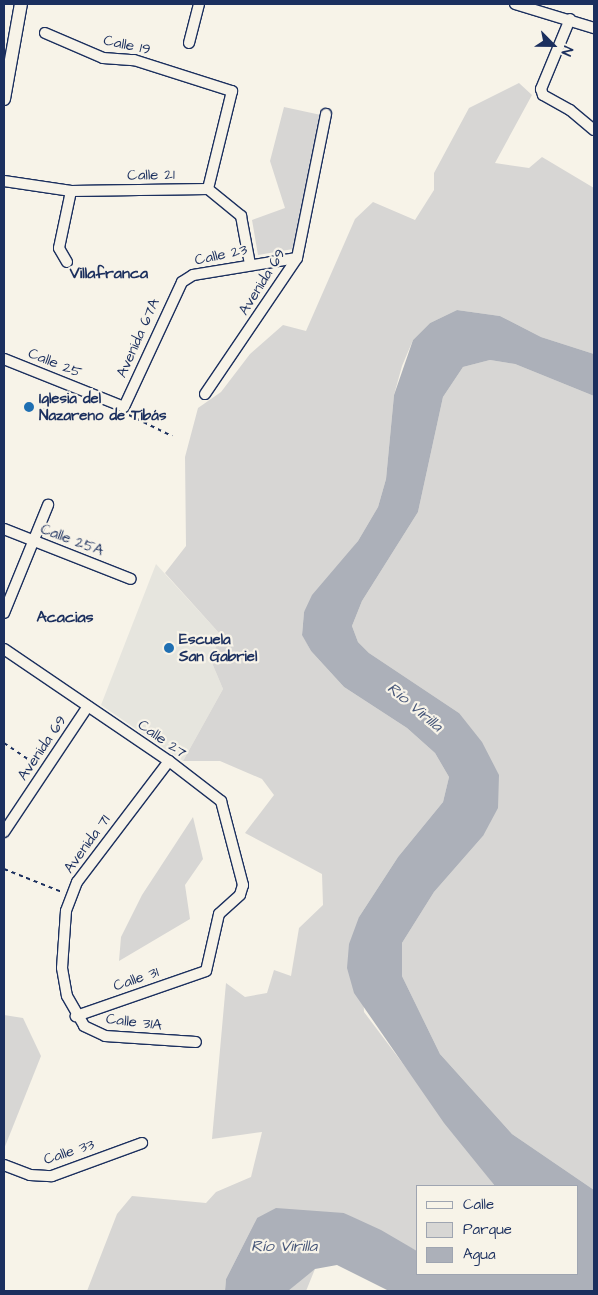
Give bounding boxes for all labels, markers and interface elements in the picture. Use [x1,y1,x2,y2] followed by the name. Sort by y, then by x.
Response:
[528,20,578,70] north arrow
[102,31,152,59] street label: Calle 19
[556,43,578,59] text: N
[127,166,175,184] street label: Calle 21
[193,241,249,269] street label: Calle 23
[235,246,289,318] street label: Avenida 69
[70,263,148,283] district label: Villafranca
[113,296,163,380] street label: Avenida 67A
[26,344,84,382] street label: Calle 25
[39,389,166,424] place label: Iglesia del Nazareno de Tibás
[23,401,35,413] marker: Iglesia del Nazareno de Tibás
[38,520,106,560] street label: Calle 25A
[36,607,94,627] district label: Acacias
[179,630,257,665] place label: Escuela San Gabriel
[163,642,175,654] marker: Escuela San Gabriel
[384,678,446,736] water label: Río Virilla
[14,712,70,784] street label: Avenida 69
[134,716,190,762] street label: Calle 27
[60,811,114,877] street label: Avenida 71
[111,963,161,995] street label: Calle 31
[105,1010,163,1034] street label: Calle 31A
[41,1135,97,1169] street label: Calle 33
[416,1185,578,1275] legend
[463,1194,494,1215] text: Calle
[463,1219,512,1240] text: Parque
[251,1236,317,1256] water label: Río Virilla
[463,1244,496,1265] text: Agua

